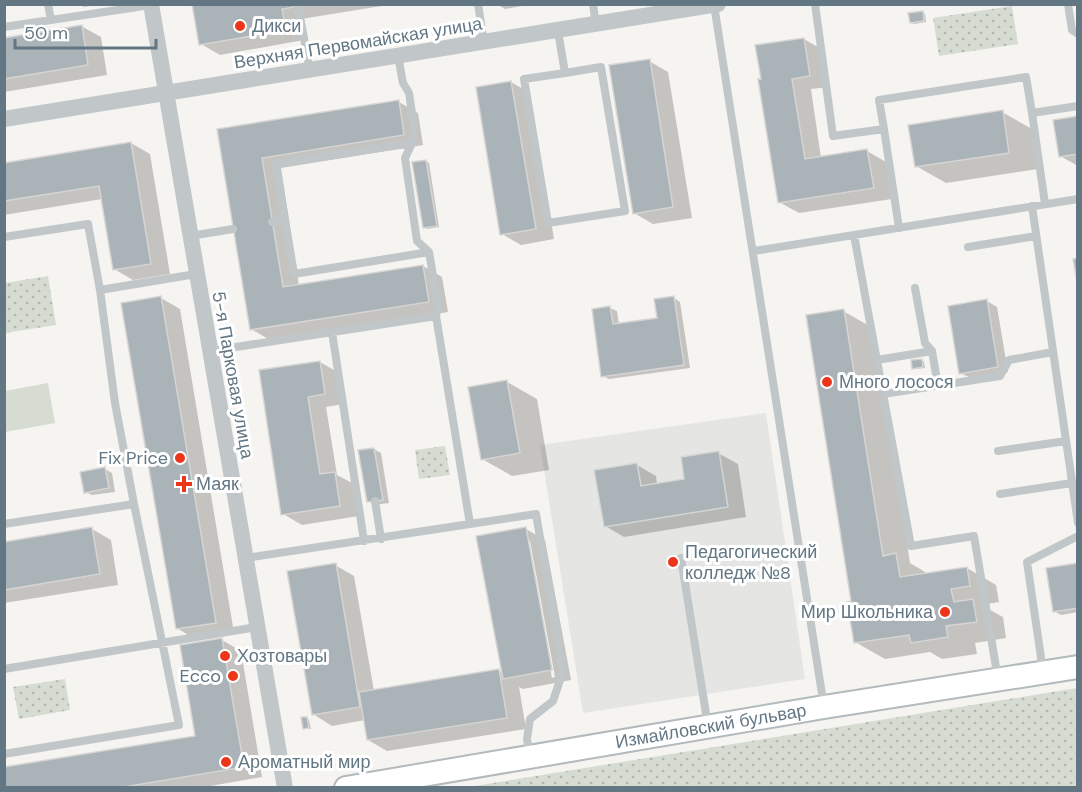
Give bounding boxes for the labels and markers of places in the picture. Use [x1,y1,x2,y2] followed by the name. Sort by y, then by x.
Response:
[252,14,301,38] place label: Дикси
[233,19,247,33] marker: Дикси
[839,370,954,394] place label: Много лосося
[820,375,834,389] marker: Много лосося
[98,446,168,470] place label: Fix Price
[173,451,187,465] marker: Fix Price
[196,472,239,496] place label: Маяк
[177,477,191,491] marker: Маяк
[685,540,817,585] place label: Педагогический колледж №8
[666,555,680,569] marker: Педагогический колледж №8
[801,600,934,624] place label: Мир Школьника
[938,605,952,619] marker: Мир Школьника
[237,644,327,668] place label: Хозтовары
[218,649,232,663] marker: Хозтовары
[180,664,221,688] place label: Ecco
[226,669,240,683] marker: Ecco
[238,750,370,774] place label: Ароматный мир
[219,755,233,769] marker: Ароматный мир

